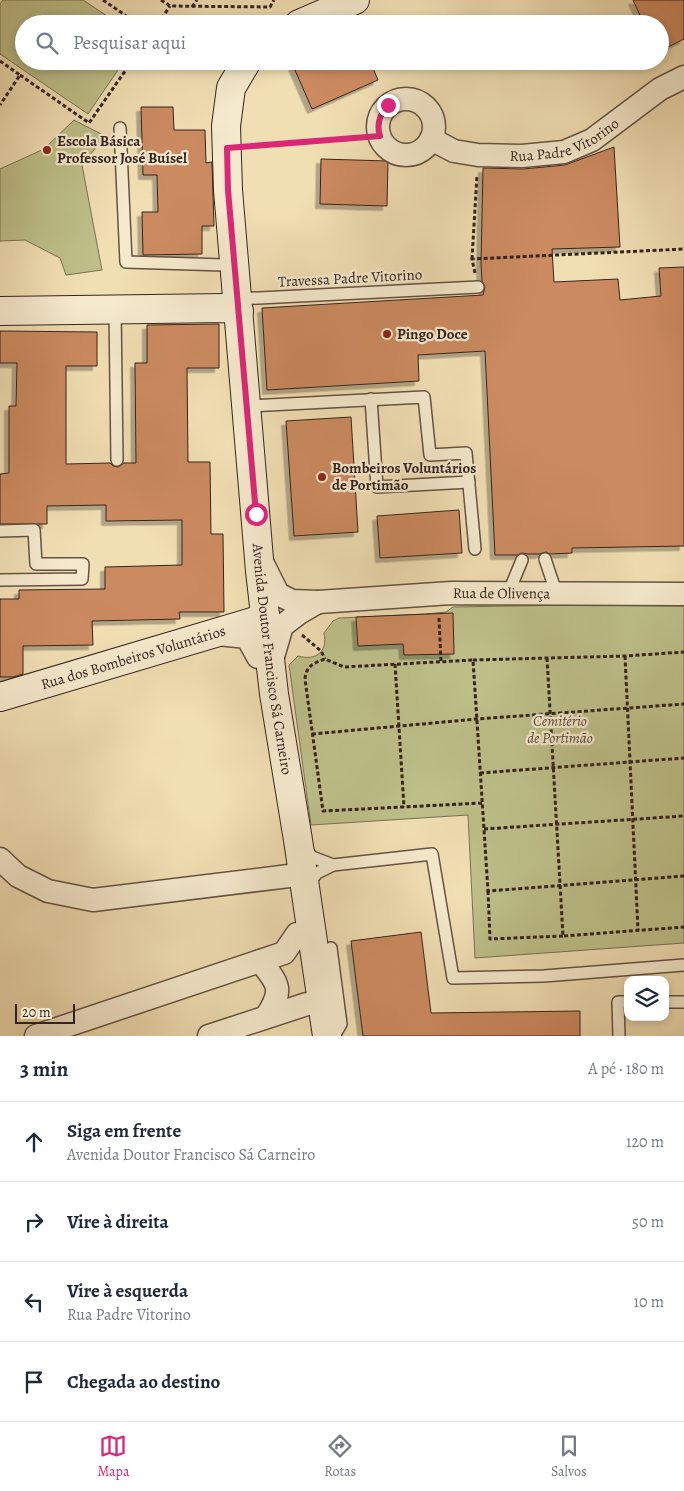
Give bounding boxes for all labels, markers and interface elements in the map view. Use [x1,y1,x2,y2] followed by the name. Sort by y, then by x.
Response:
[15,15,669,70] search box
[33,29,61,57] icon: search
[73,30,186,56] text: Pesquisar aqui
[377,94,400,117] route end
[509,113,623,166] street label: Rua Padre Vitorino
[57,131,187,168] place label: Escola Básica Professor José Buísel
[41,144,53,156] marker: Escola Básica Professor José Buísel
[277,264,423,292] street label: Travessa Padre Vitorino
[397,324,468,344] place label: Pingo Doce
[381,328,393,340] marker: Pingo Doce
[332,458,476,495] place label: Bombeiros Voluntários de Portimão
[316,471,328,483] marker: Bombeiros Voluntários de Portimão
[245,503,268,526] route start
[248,542,297,776] street label: Avenida Doutor Francisco Sá Carneiro
[453,583,550,603] street label: Rua de Olivença
[38,621,228,694] street label: Rua dos Bombeiros Voluntários
[527,711,593,748] park label: Cemitério de Portimão
[624,976,669,1021] map controls
[624,976,669,1021] button: layers
[15,1001,75,1024] scale bar
[22,1003,51,1022] text: 20 m
[20,1055,68,1083] text: 3 min
[588,1058,664,1080] text: A pé · 180 m
[67,1118,181,1144] text: Siga em frente
[20,1128,48,1156] icon: ahead
[626,1131,664,1153] text: 120 m
[67,1144,315,1166] text: Avenida Doutor Francisco Sá Carneiro
[20,1208,48,1236] icon: right
[67,1209,169,1235] text: Vire à direita
[632,1211,664,1233] text: 50 m
[67,1278,188,1304] text: Vire à esquerda
[20,1288,48,1316] icon: left
[634,1291,664,1313] text: 10 m
[67,1304,191,1326] text: Rua Padre Vitorino
[20,1368,48,1396] icon: arrive
[67,1369,220,1395] text: Chegada ao destino
[97,1432,130,1481] tab: Mapa
[324,1432,356,1481] tab: Rotas
[551,1432,587,1481] tab: Salvos

